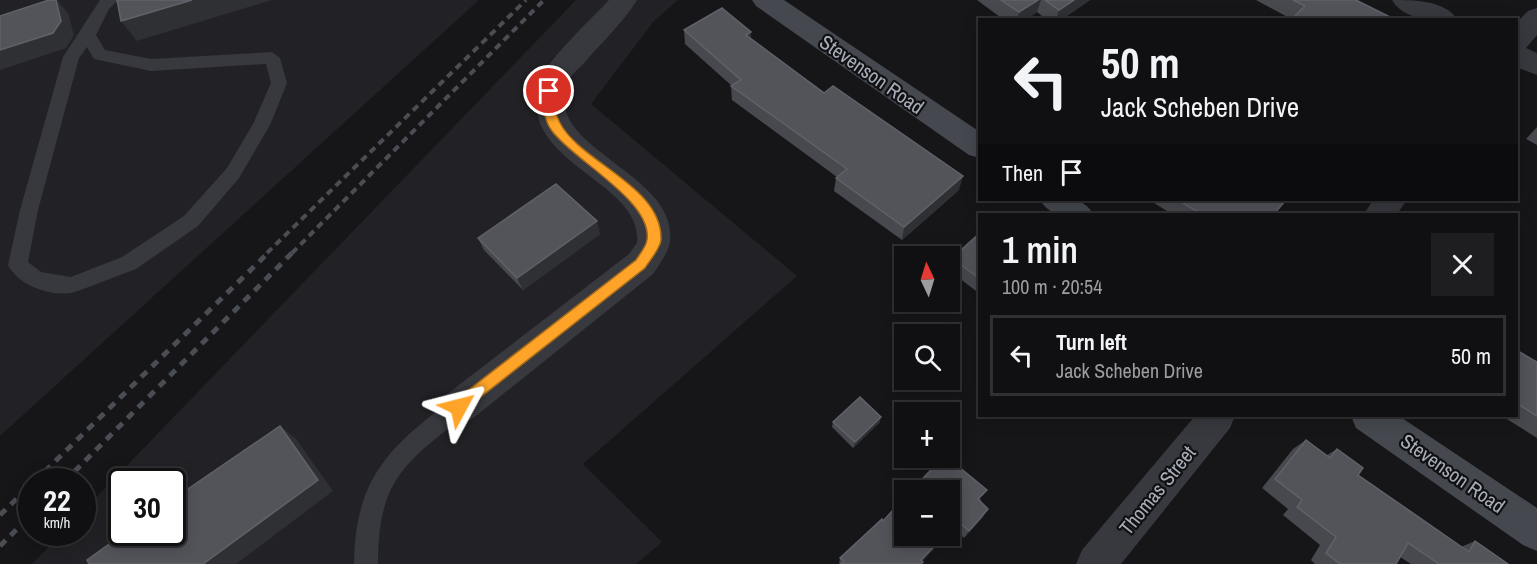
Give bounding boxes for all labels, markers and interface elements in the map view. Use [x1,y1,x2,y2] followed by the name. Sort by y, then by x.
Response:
[815,28,929,120] street label: Stevenson Road
[1101,35,1180,91] text: 50 m
[1002,42,1080,120] icon: left
[523,65,574,116] pin
[532,74,565,107] icon: arrive
[1101,89,1299,125] text: Jack Scheben Drive
[1055,156,1088,189] icon: arrive
[1002,158,1043,188] text: Then
[1002,226,1078,274] text: 1 min
[1431,233,1494,296] button: close
[894,246,960,312] north arrow
[894,246,960,546] map controls
[1002,273,1102,300] text: 100 m · 20:54
[894,324,960,390] button: search
[1056,327,1127,357] text: Turn left
[1005,339,1038,372] icon: left
[1451,341,1491,371] text: 50 m
[1056,357,1203,384] text: Jack Scheben Drive
[427,375,491,439] position arrow
[894,402,960,468] button: +
[1396,427,1510,519] street label: Stevenson Road
[1113,439,1202,540] street label: Thomas Street
[108,468,186,546] speed limit sign: 30
[43,480,71,520] text: 22
[894,480,960,546] button: −
[44,512,70,533] text: km/h

